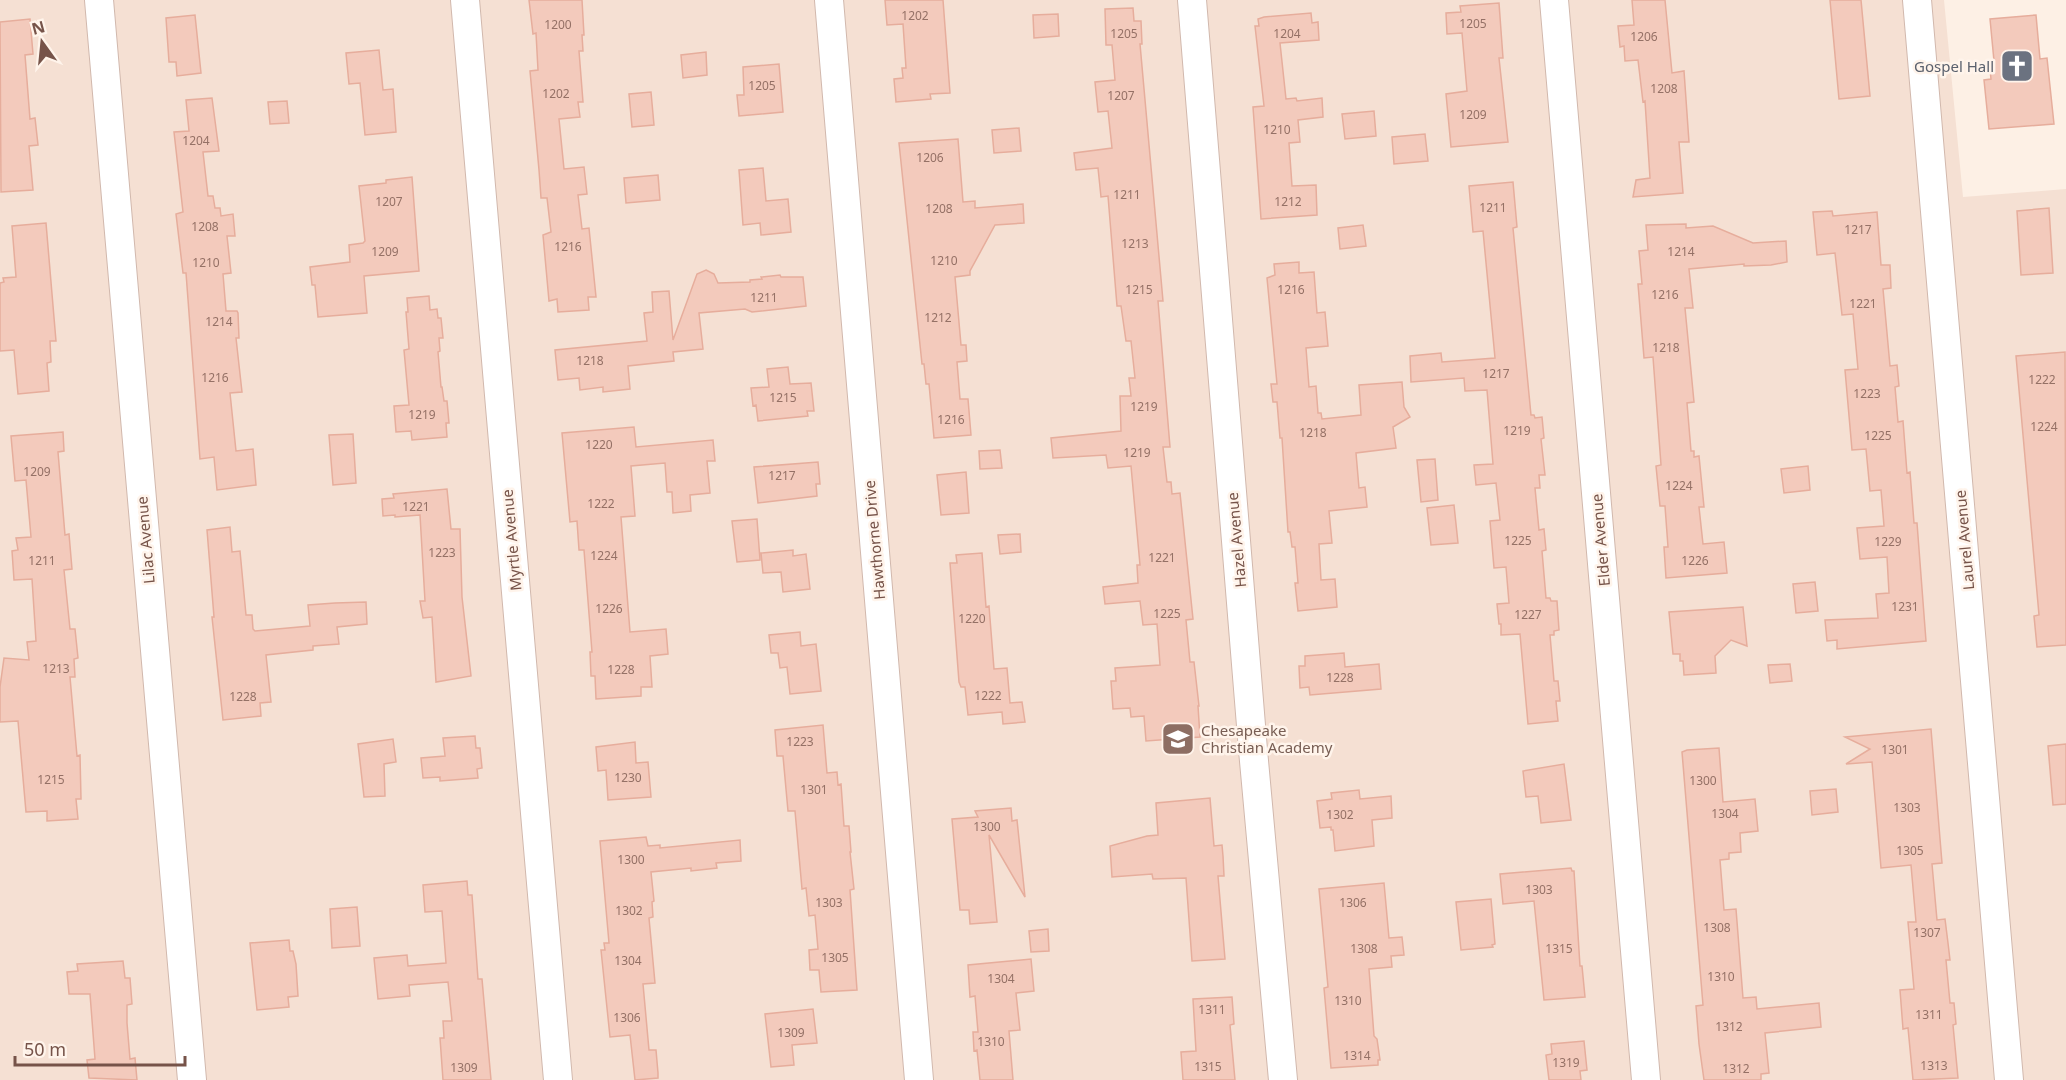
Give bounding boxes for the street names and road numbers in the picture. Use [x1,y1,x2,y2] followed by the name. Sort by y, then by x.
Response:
[859,479,889,601] street label: Hawthorne Drive
[497,488,525,592] street label: Myrtle Avenue
[1950,489,1978,591] street label: Laurel Avenue
[1222,492,1250,588] street label: Hazel Avenue
[1586,493,1614,587] street label: Elder Avenue
[131,495,159,585] street label: Lilac Avenue

